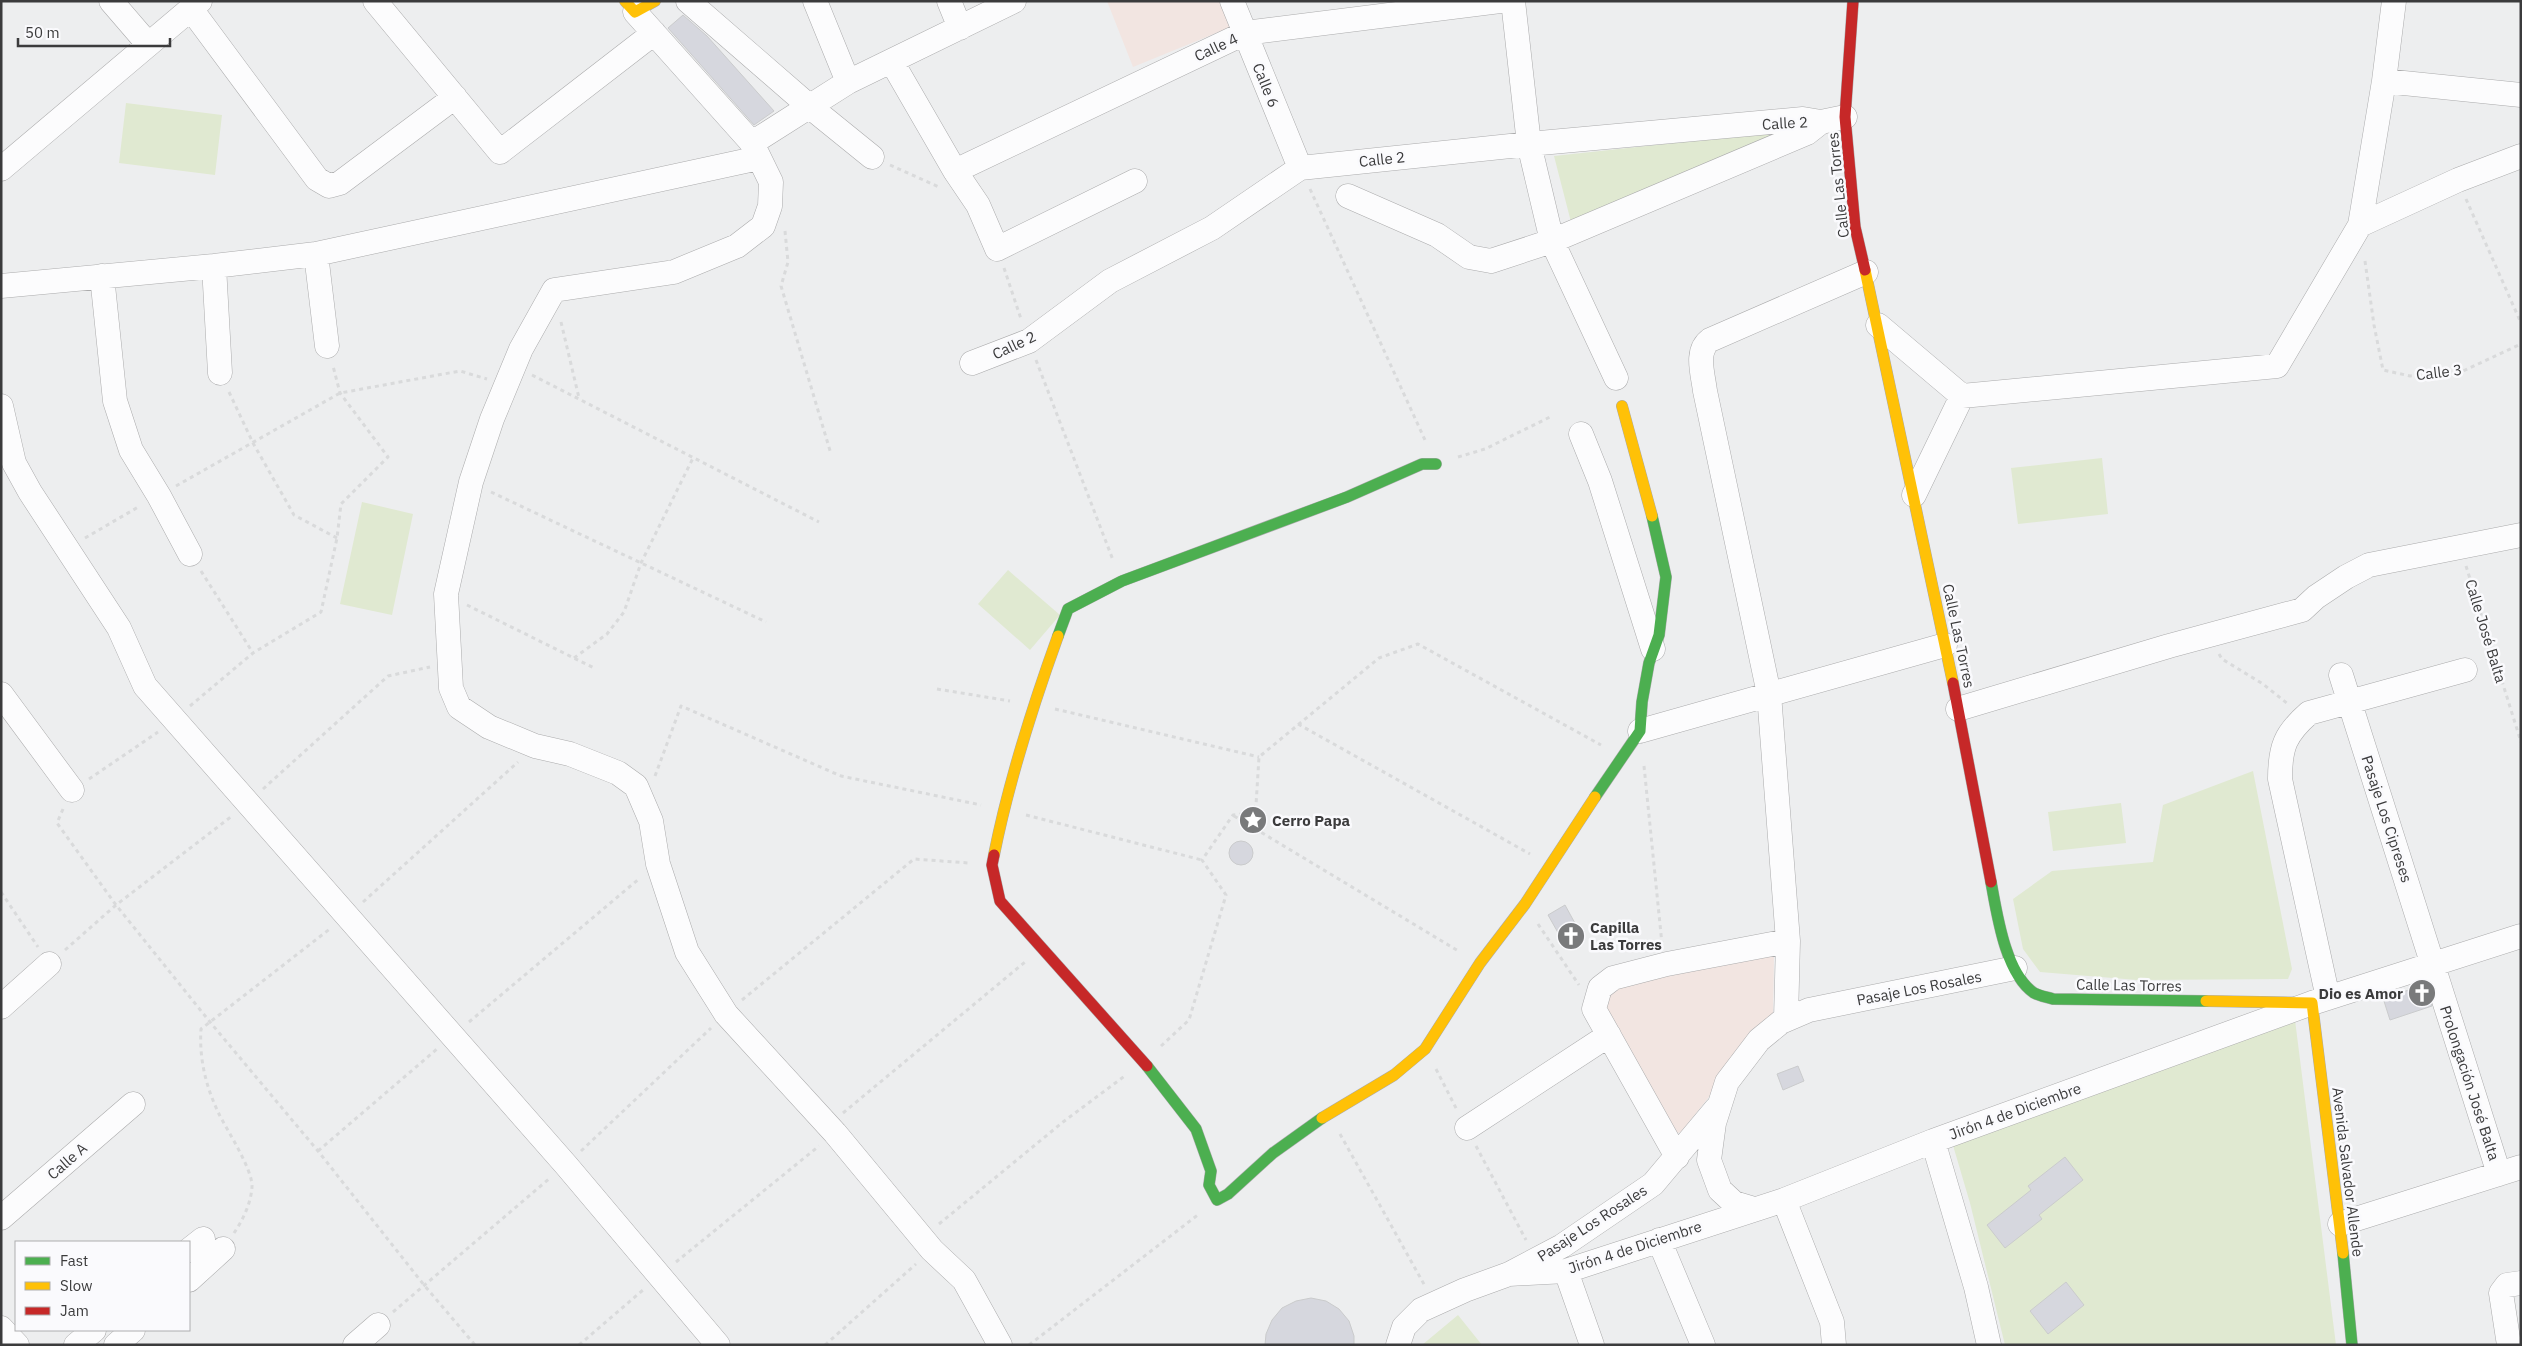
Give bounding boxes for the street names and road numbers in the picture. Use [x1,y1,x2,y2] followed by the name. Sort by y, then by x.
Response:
[1191,29,1241,65] street label: Calle 4
[1249,60,1283,110] street label: Calle 6
[1761,112,1809,134] street label: Calle 2
[1823,131,1853,239] street label: Calle Las Torres
[1358,147,1406,171] street label: Calle 2
[989,327,1039,363] street label: Calle 2
[2415,360,2463,384] street label: Calle 3
[2461,577,2511,685] street label: Calle José Balta
[1939,582,1979,690] street label: Calle Las Torres
[2357,753,2417,885] street label: Pasaje Los Cipreses
[1855,967,1983,1009] street label: Pasaje Los Rosales
[2076,975,2182,995] street label: Calle Las Torres
[2436,1003,2504,1163] street label: Prolongación José Balta
[1946,1078,2084,1144] street label: Jirón 4 de Diciembre
[2328,1086,2368,1258] street label: Avenida Salvador Allende
[43,1138,91,1184] street label: Calle A
[1534,1180,1650,1266] street label: Pasaje Los Rosales
[1566,1216,1704,1278] street label: Jirón 4 de Diciembre

